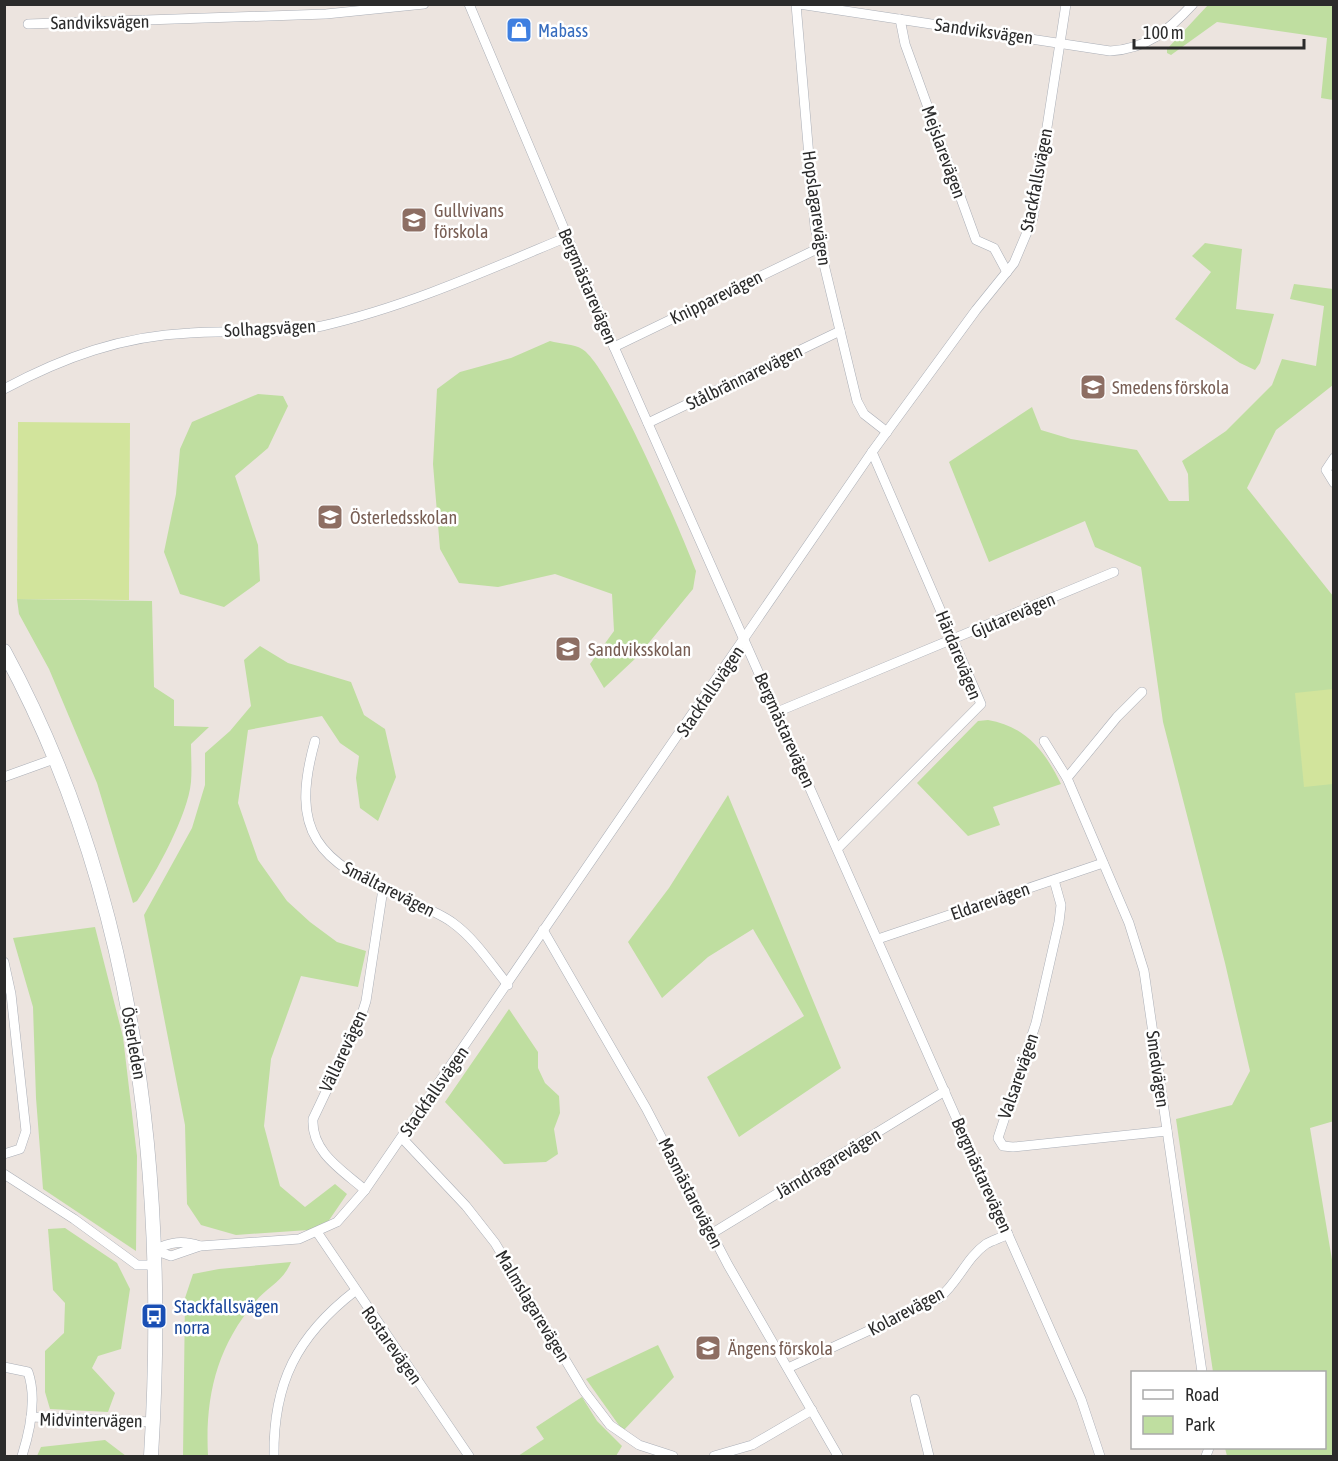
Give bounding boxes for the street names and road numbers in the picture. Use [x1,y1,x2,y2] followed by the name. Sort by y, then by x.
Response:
[50,11,150,33] street label: Sandviksvägen
[934,14,1034,48] street label: Sandviksvägen
[918,103,970,201] street label: Mejslarevägen
[1016,127,1056,233] street label: Stackfallsvägen
[799,149,835,267] street label: Hopslagarevägen
[554,225,622,347] street label: Bergmästarevägen
[666,266,766,328] street label: Knipparevägen
[224,315,316,341] street label: Solhagsvägen
[682,340,806,414] street label: Stålbrännarevägen
[968,588,1058,642] street label: Gjutarevägen
[932,607,986,703] street label: Härdarevägen
[672,642,748,740] street label: Stackfallsvägen
[750,669,820,791] street label: Bergmästarevägen
[340,857,438,921] street label: Smältarevägen
[948,878,1032,924] street label: Eldarevägen
[117,1005,151,1081] street label: Österleden
[315,1007,371,1095] street label: Vällarevägen
[1142,1029,1174,1109] street label: Smedvägen
[994,1030,1042,1122] street label: Valsarevägen
[395,1042,473,1140] street label: Stackfallsvägen
[947,1114,1017,1236] street label: Bergmästarevägen
[772,1123,884,1203] street label: Järndragarevägen
[654,1134,728,1252] street label: Masmästarevägen
[491,1246,575,1366] street label: Malmslagarevägen
[864,1282,948,1340] street label: Kolarevägen
[357,1302,427,1388] street label: Rostarevägen
[39,1409,143,1431] street label: Midvintervägen

